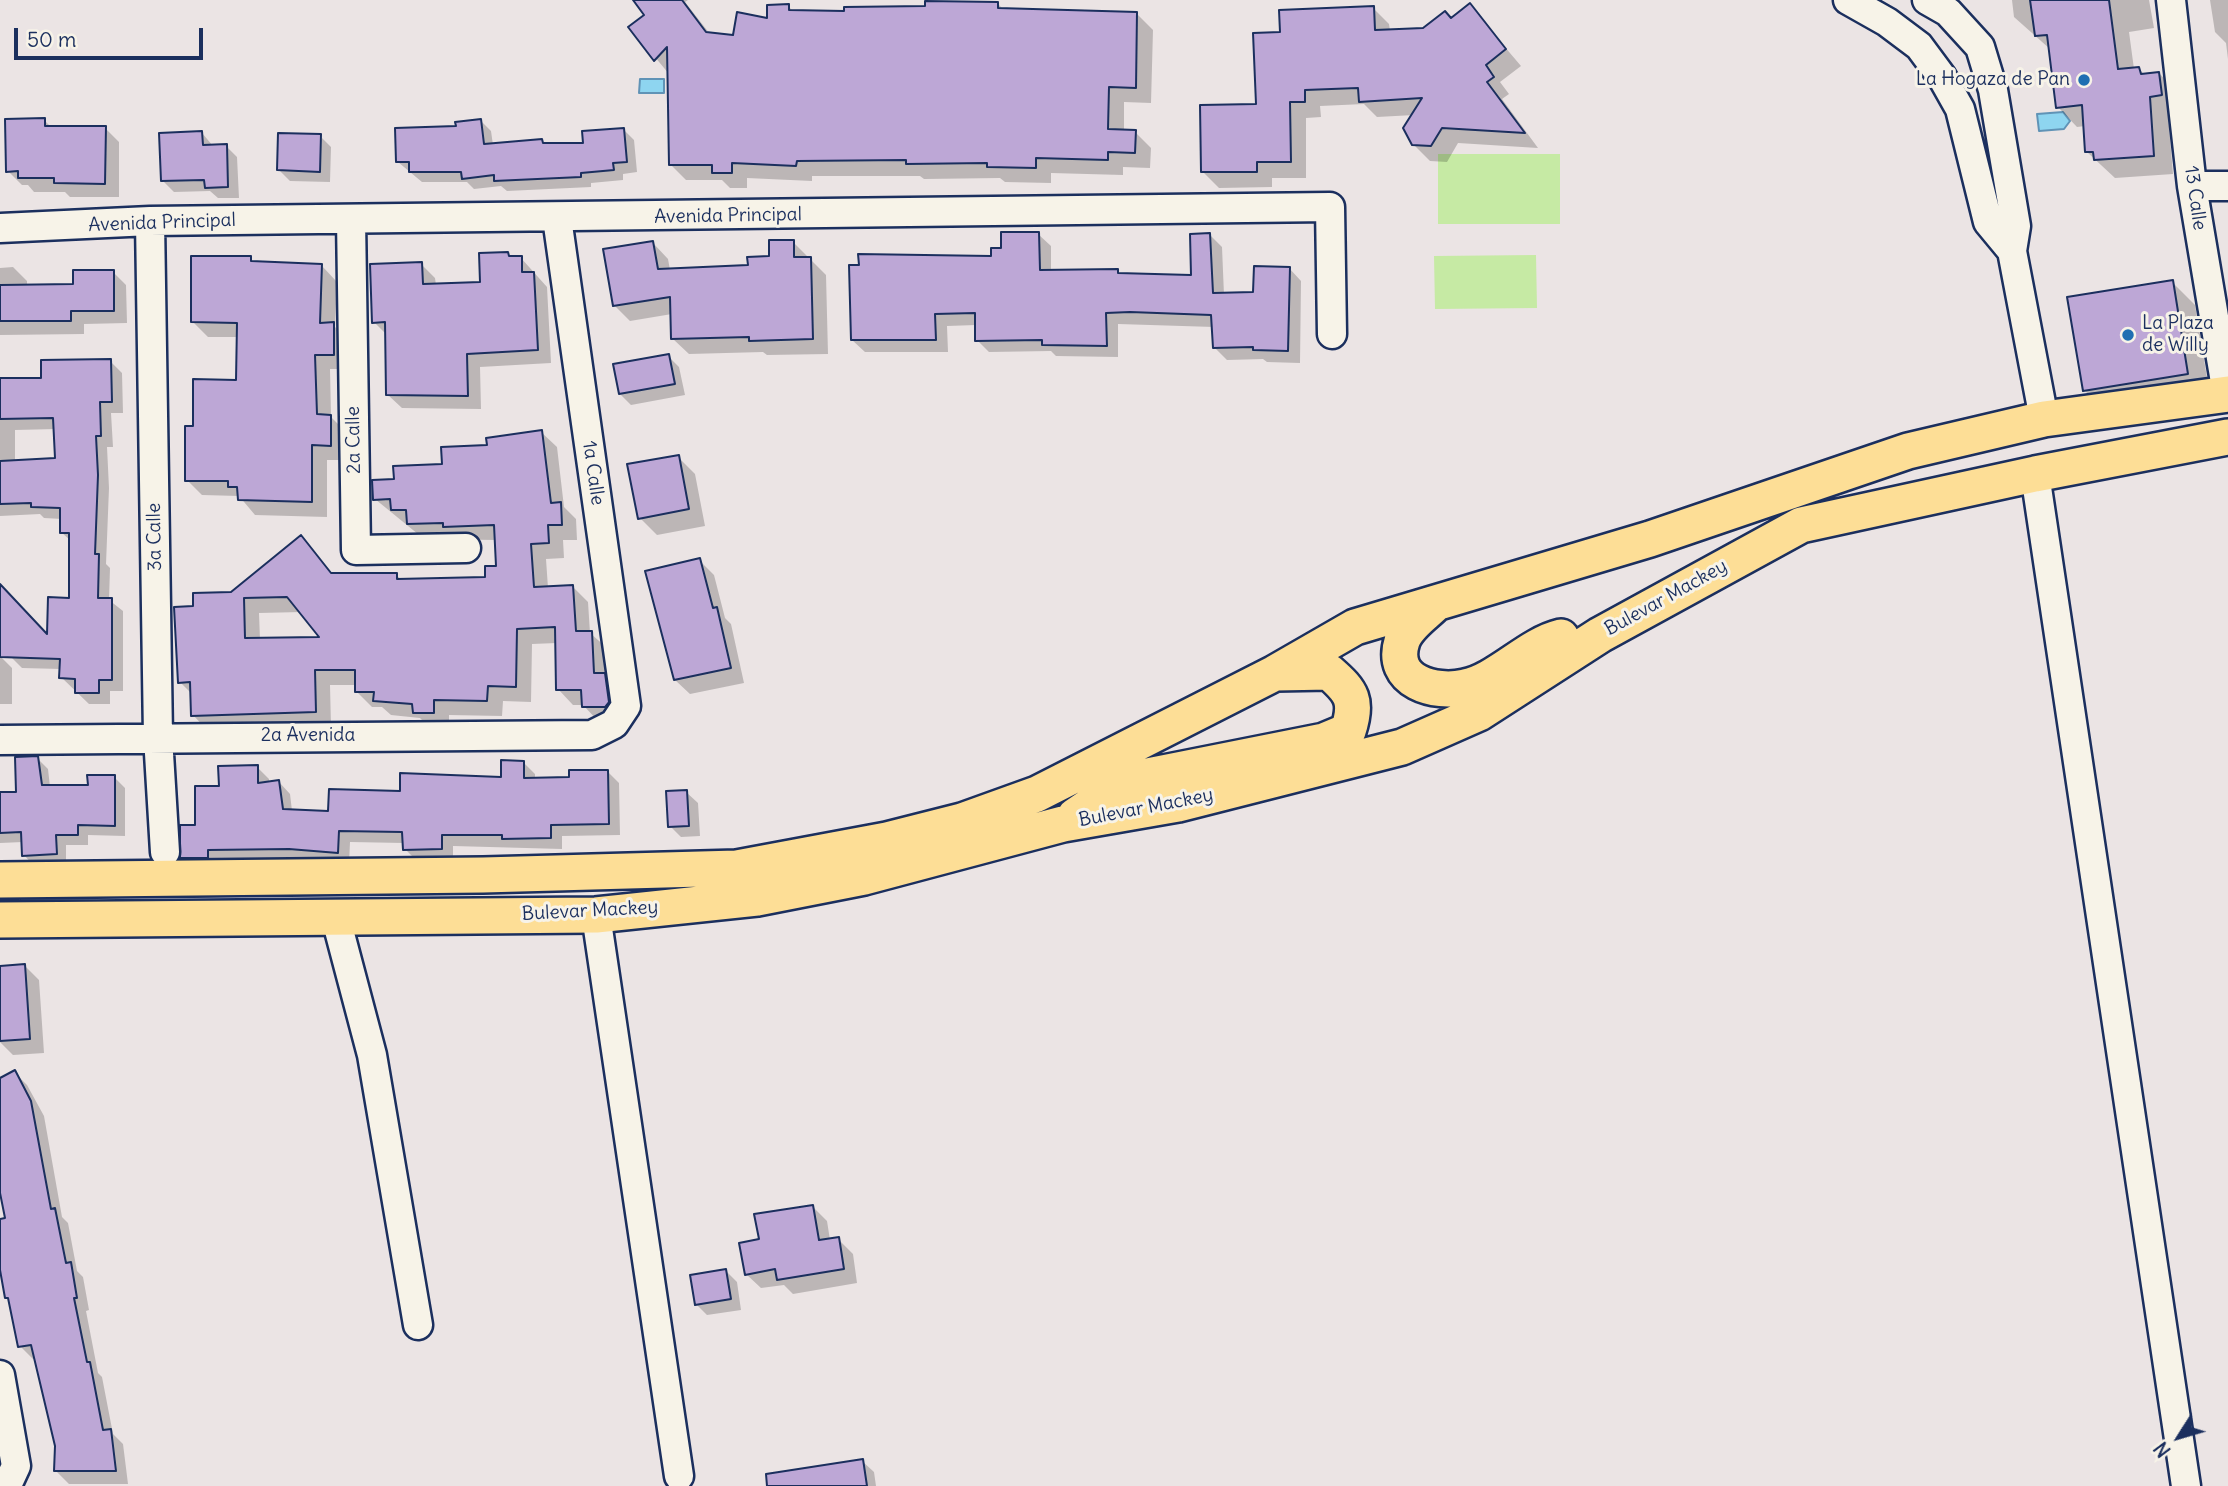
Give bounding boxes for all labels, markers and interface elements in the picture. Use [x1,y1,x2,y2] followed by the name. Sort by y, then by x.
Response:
[18,14,206,58] scale bar
[27,26,76,53] text: 50 m
[1916,69,2070,91] place label: La Hogaza de Pan
[2076,72,2092,88] marker: La Hogaza de Pan
[2179,164,2211,232] street label: 13 Calle
[654,203,802,229] street label: Avenida Principal
[88,209,236,237] street label: Avenida Principal
[2142,313,2214,357] place label: La Plaza de Willy
[2120,327,2136,343] marker: La Plaza de Willy
[342,406,366,474] street label: 2a Calle
[577,439,609,507] street label: 1a Calle
[143,503,167,571] street label: 3a Calle
[1601,555,1731,641] street label: Bulevar Mackey
[261,725,355,747] street label: 2a Avenida
[1077,784,1215,832] street label: Bulevar Mackey
[521,896,659,926] street label: Bulevar Mackey
[2144,1402,2214,1472] north arrow
[2149,1437,2176,1462] text: N

